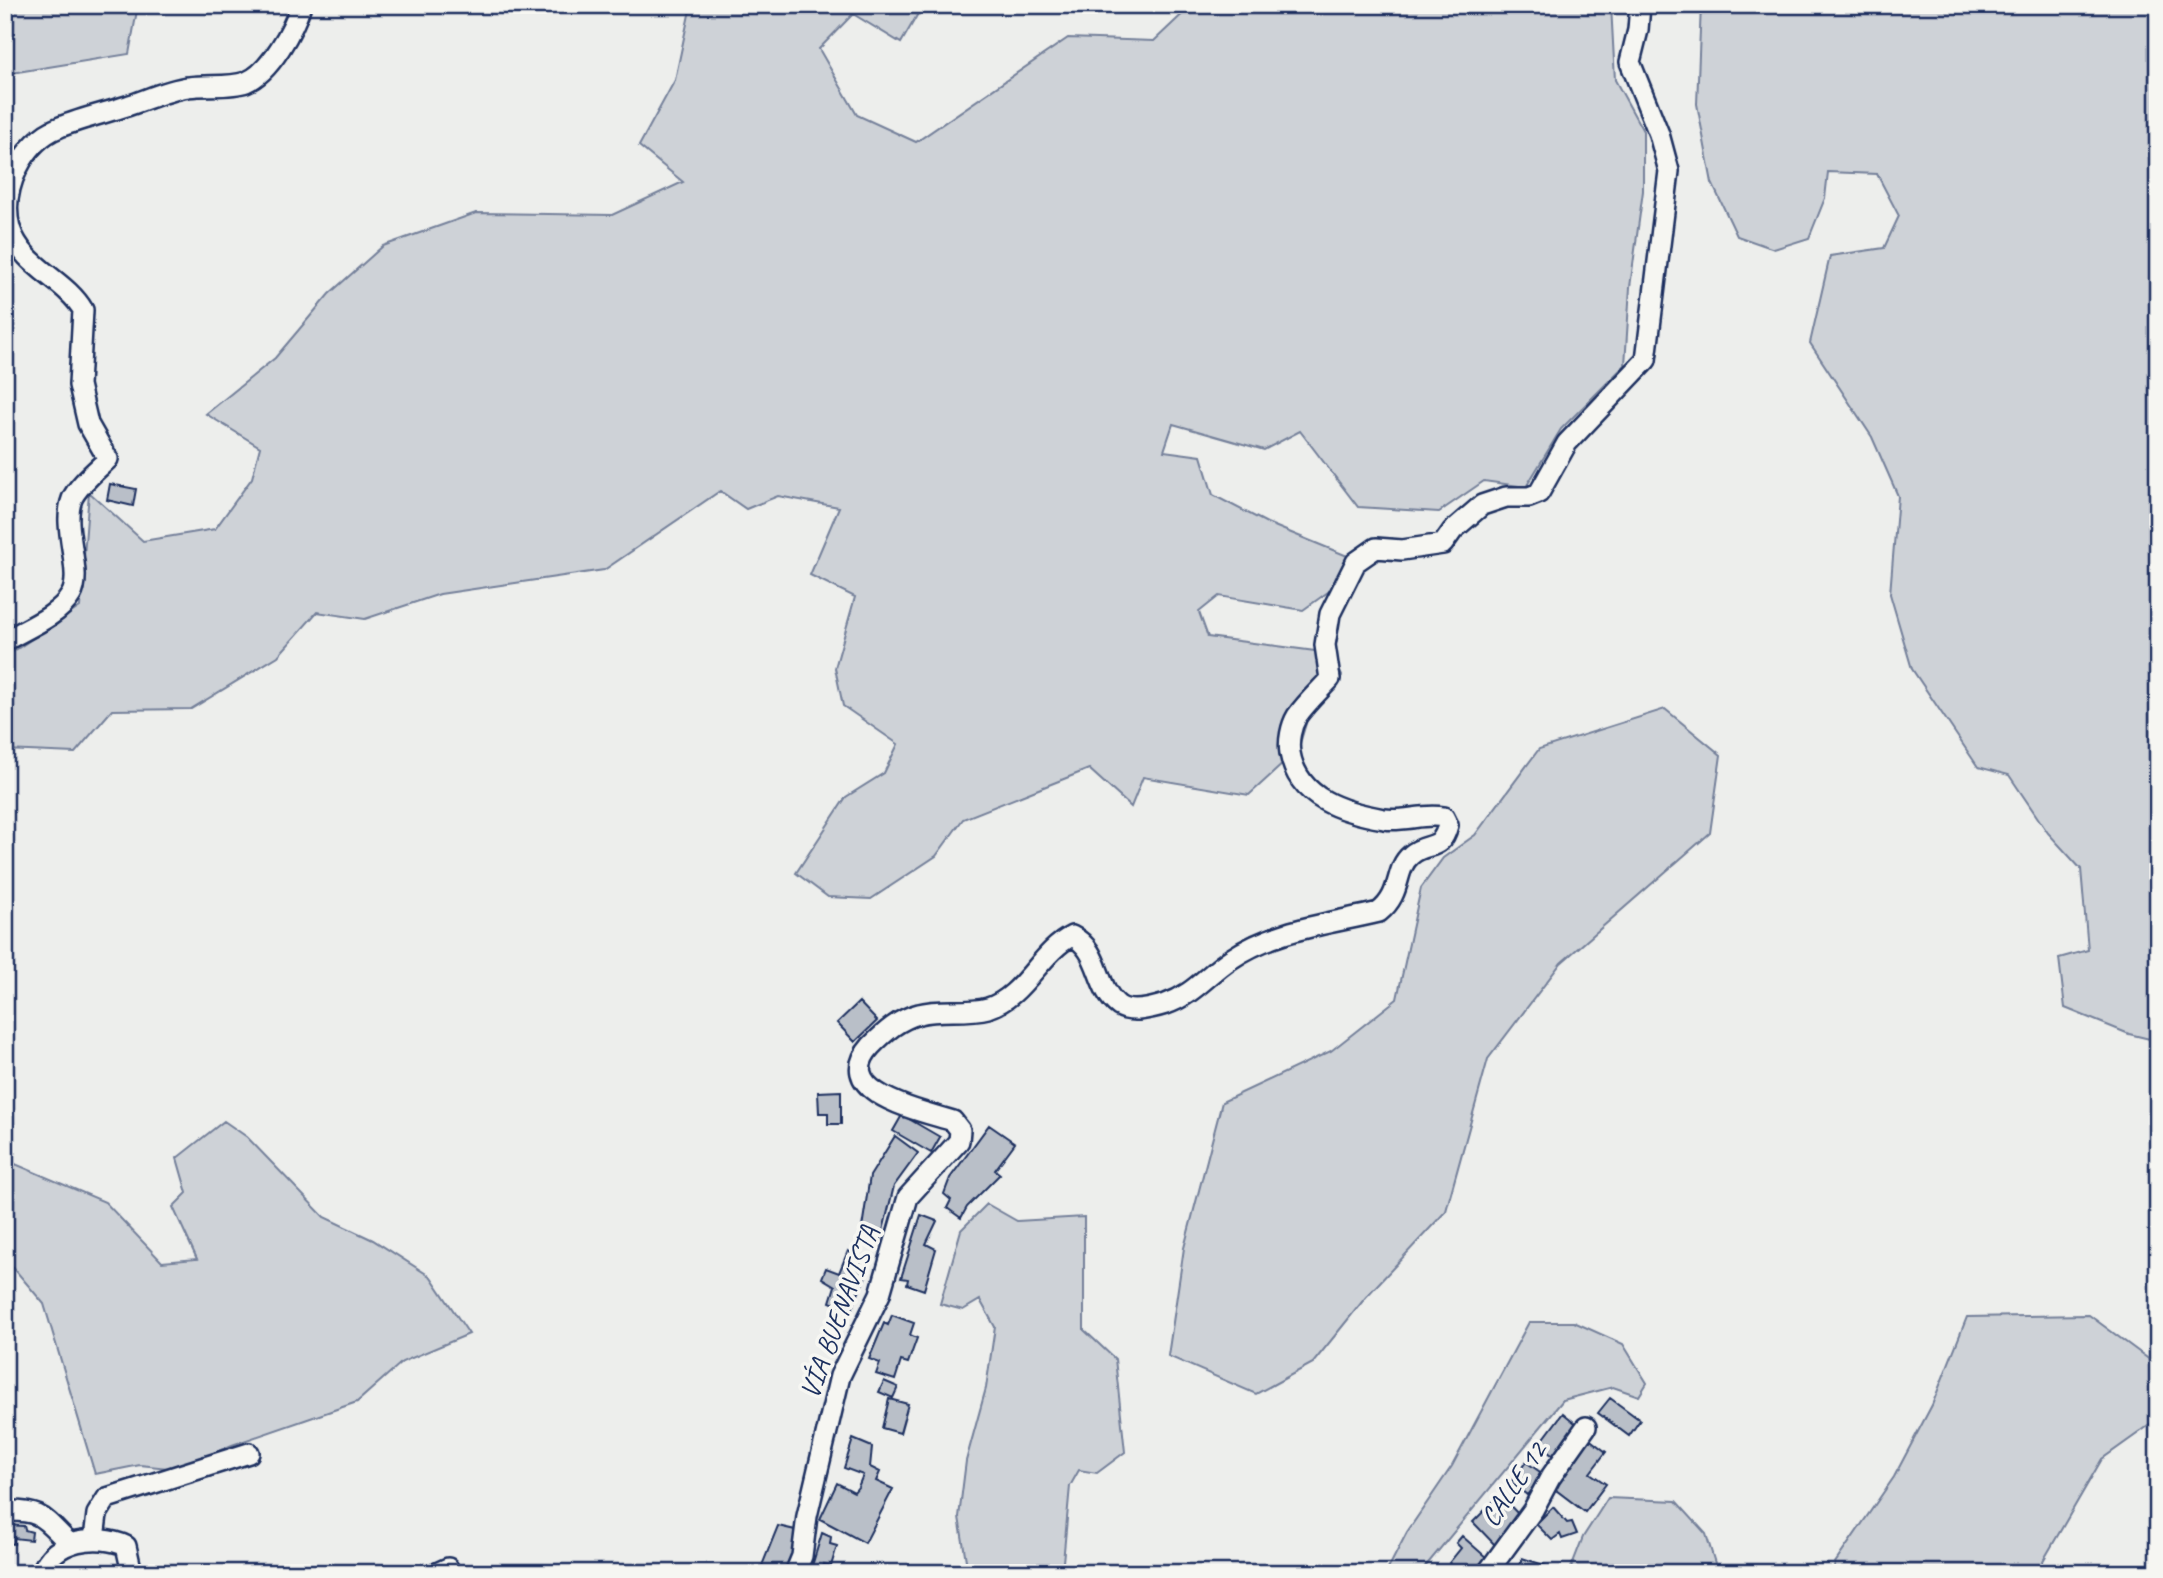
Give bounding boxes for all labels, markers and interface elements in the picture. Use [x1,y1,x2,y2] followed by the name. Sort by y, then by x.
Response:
[792,1220,887,1403] street label: VÍA BUENAVISTA
[1472,1433,1555,1533] street label: CALLE 12

